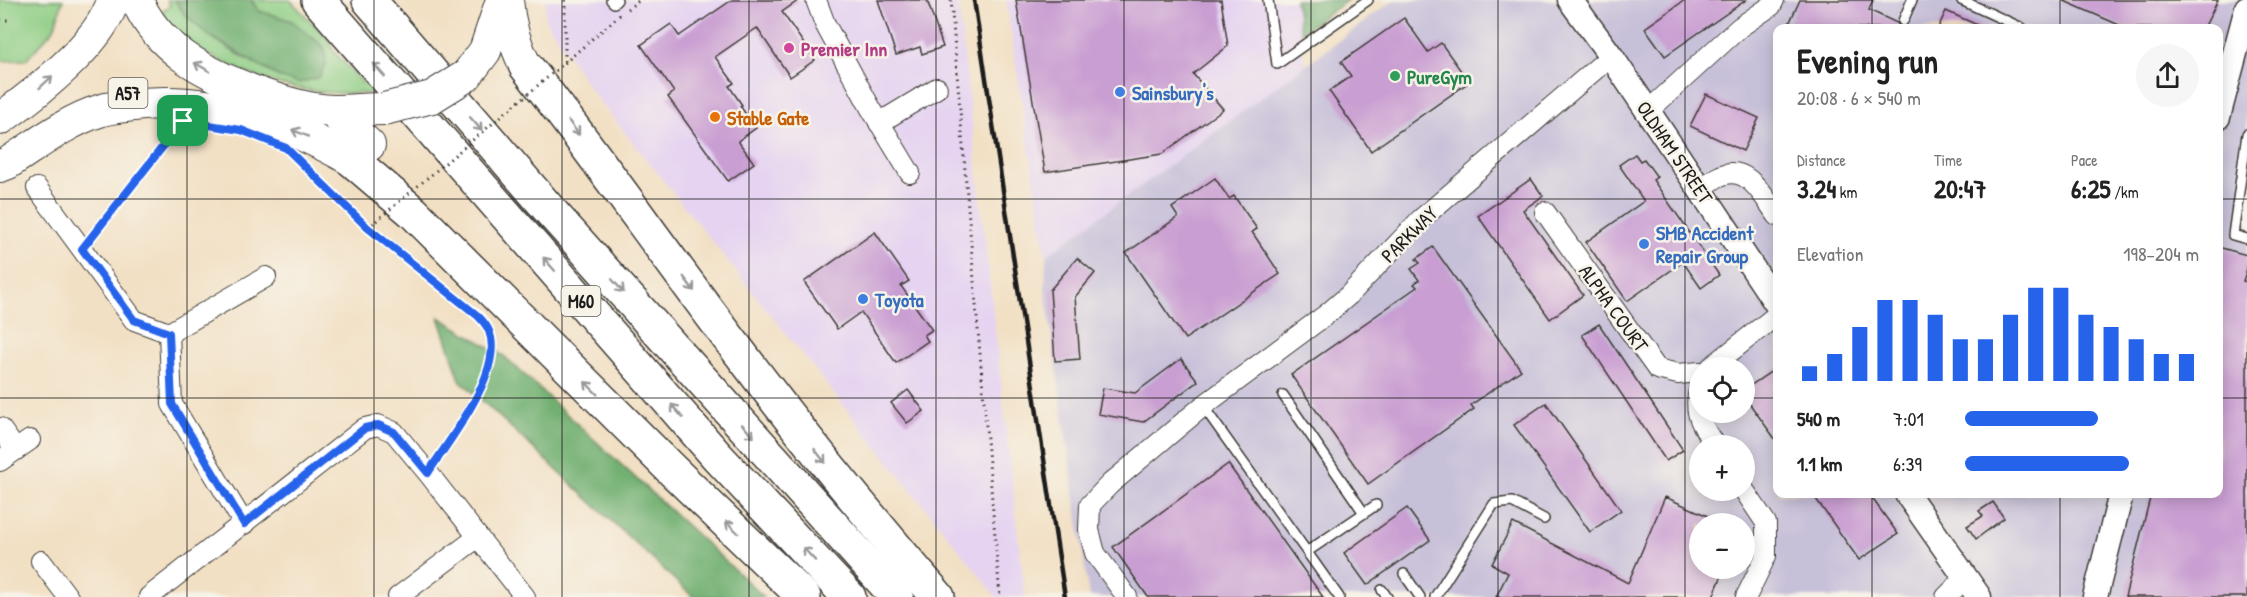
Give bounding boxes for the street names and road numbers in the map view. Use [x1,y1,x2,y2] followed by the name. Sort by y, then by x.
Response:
[108,78,148,108] road number: A57
[1631,95,1720,209] street label: OLDHAM STREET
[1375,200,1443,268] street label: PARKWAY
[1573,259,1655,358] street label: ALPHA COURT
[562,286,600,316] road number: M60

